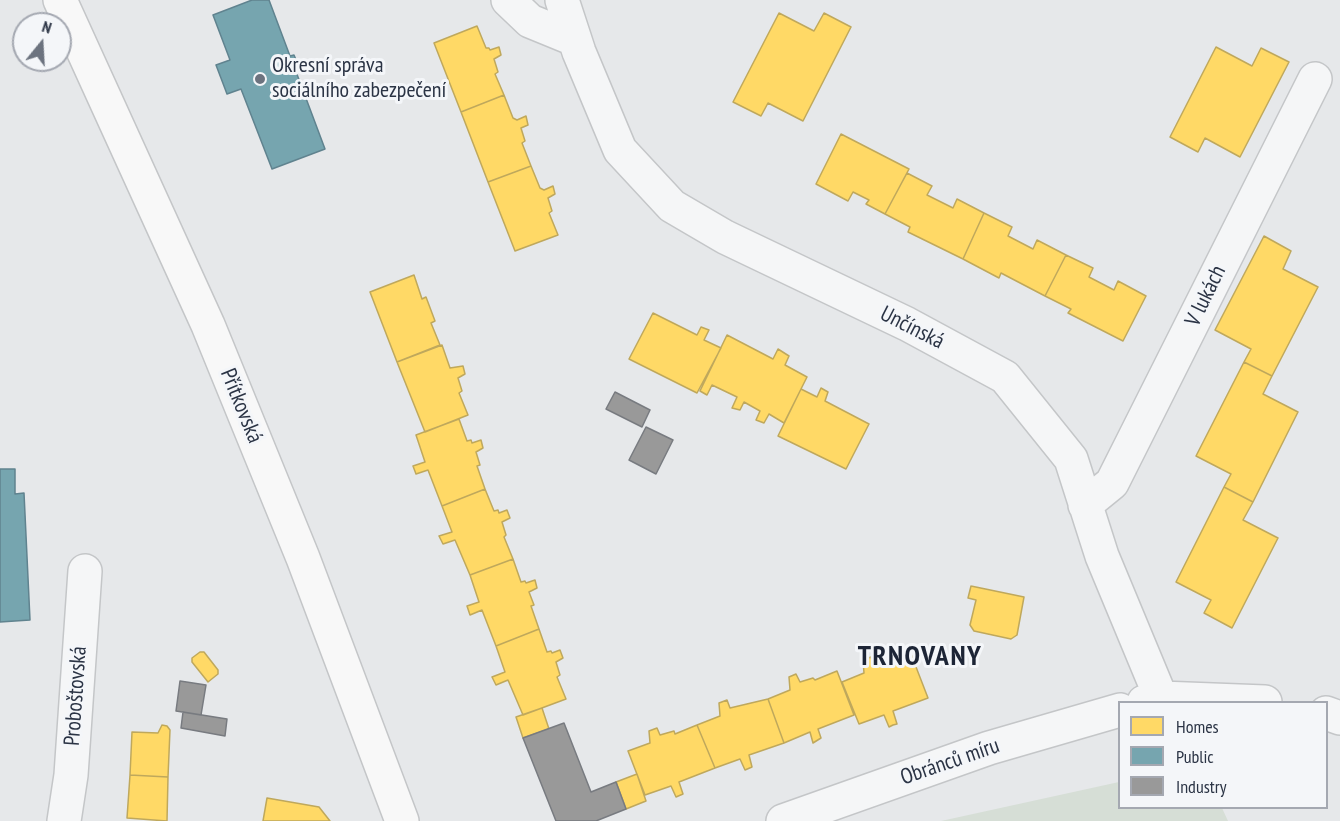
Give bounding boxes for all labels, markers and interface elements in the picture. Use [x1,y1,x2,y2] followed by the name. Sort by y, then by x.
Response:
[12,12,72,72] north arrow
[40,16,54,38] text: N
[272,53,446,104] place label: Okresní správa sociálního zabezpečení
[253,72,267,86] marker: Okresní správa sociálního zabezpečení
[1180,261,1232,331] street label: V lukách
[876,301,948,355] street label: Unčínská
[214,365,268,447] street label: Přítkovská
[858,640,982,674] district label: TRNOVANY
[59,645,93,747] street label: Proboštovská
[1118,701,1328,809] legend
[1176,715,1219,738] text: Homes
[897,733,1003,791] street label: Obránců míru
[1176,745,1214,768] text: Public
[1176,775,1226,798] text: Industry

